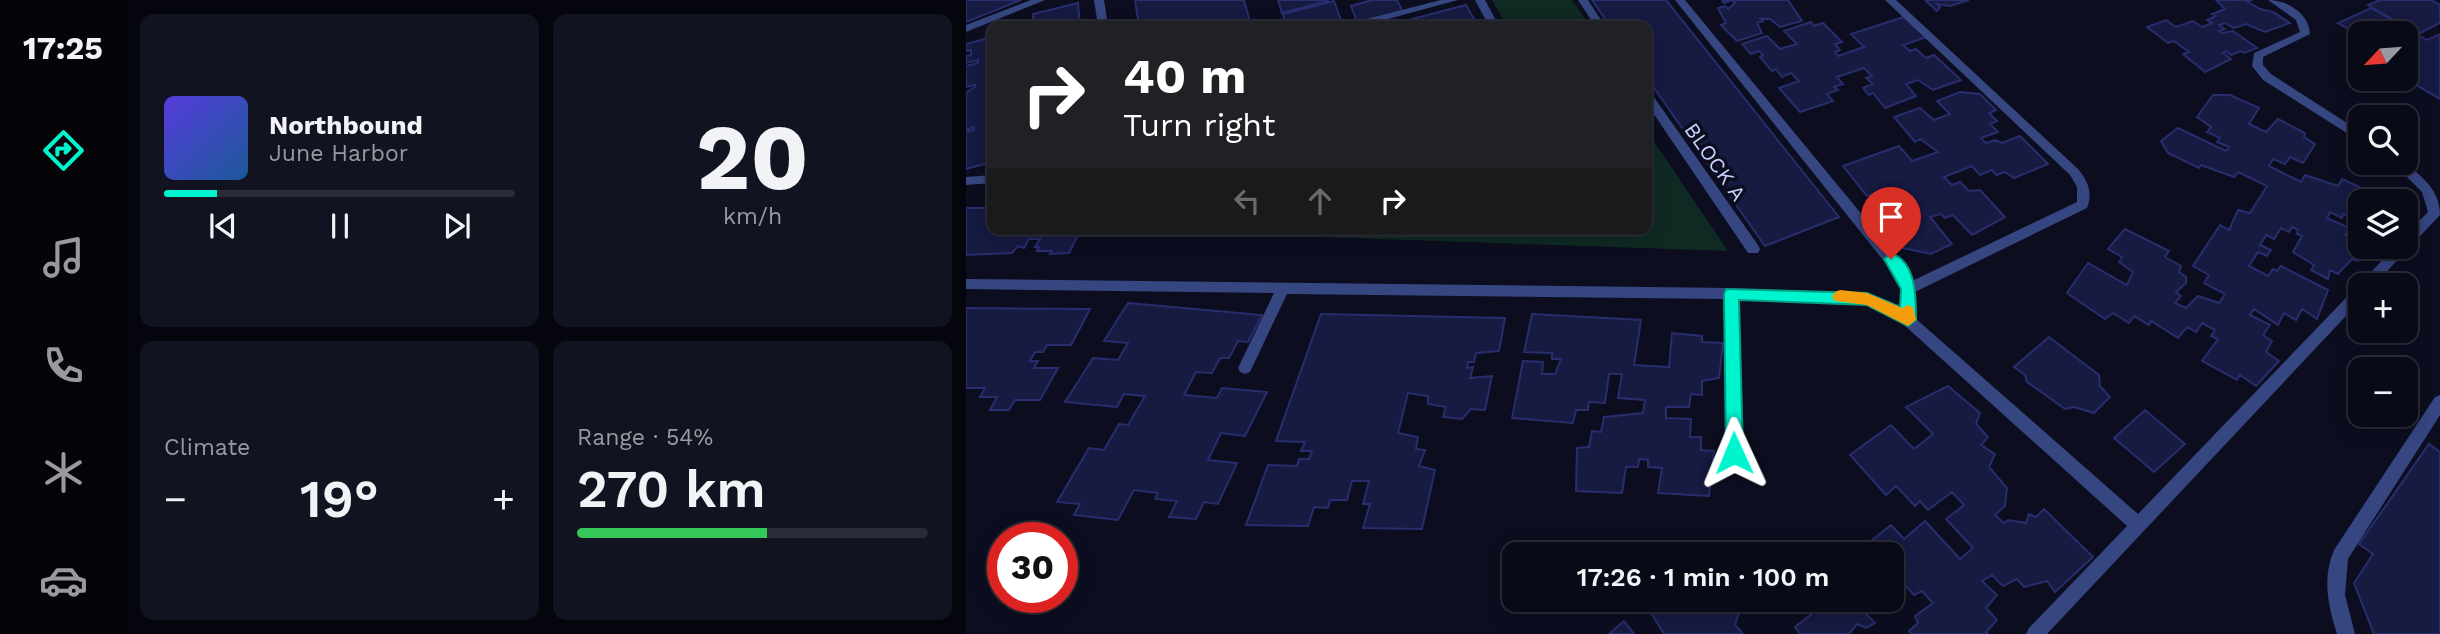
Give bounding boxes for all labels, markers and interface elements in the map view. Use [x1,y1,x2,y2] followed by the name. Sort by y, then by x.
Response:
[2348,21,2418,91] north arrow
[2348,21,2418,427] map controls
[23,29,103,67] text: 17:25
[1123,47,1246,105] text: 40 m
[1008,49,1099,140] icon: right
[696,104,809,211] text: 20
[2348,105,2418,175] button: search
[1123,106,1275,144] text: Turn right
[269,110,423,140] text: Northbound
[1679,118,1751,206] street label: BLOCK A
[39,126,88,175] icon: directions
[269,140,408,167] text: June Harbor
[1228,182,1266,220] icon: left
[1301,182,1339,220] icon: ahead
[1374,182,1412,220] icon: right
[1861,187,1921,259] pin
[2348,189,2418,259] button: layers
[1872,198,1910,236] icon: arrive
[723,203,782,230] text: km/h
[204,207,242,245] icon: previous
[321,207,359,245] icon: pause
[438,207,476,245] icon: next
[39,233,88,282] icon: music
[2348,273,2418,343] button: +
[39,341,88,390] icon: phone
[2348,357,2418,427] button: −
[1697,416,1771,490] position arrow
[577,424,713,451] text: Range · 54%
[164,434,250,461] text: Climate
[39,448,88,497] icon: climate
[577,459,766,520] text: 270 km
[300,469,379,530] text: 19°
[164,477,187,521] text: −
[492,477,515,521] text: +
[987,522,1078,613] speed limit sign: 30
[39,556,88,605] icon: car
[1577,562,1829,592] text: 17:26 · 1 min · 100 m

